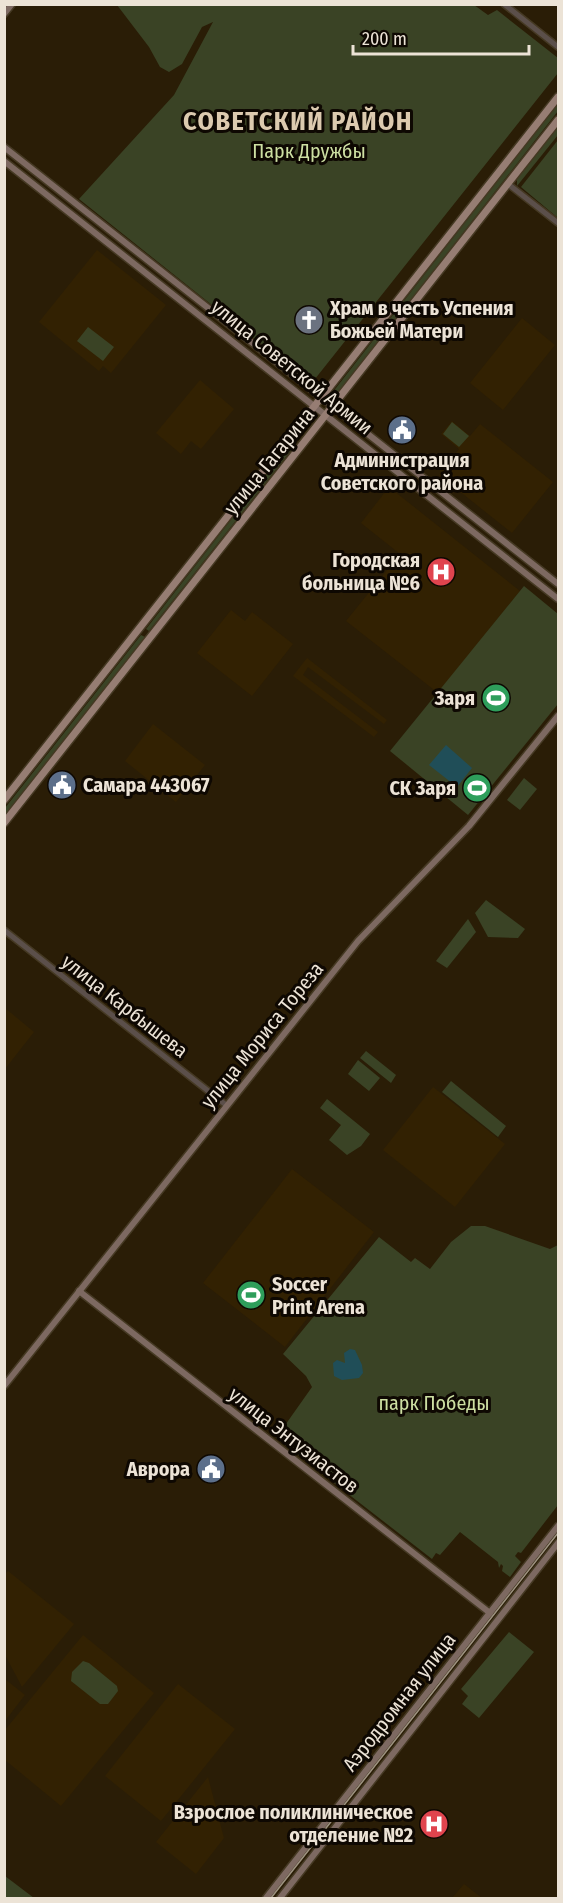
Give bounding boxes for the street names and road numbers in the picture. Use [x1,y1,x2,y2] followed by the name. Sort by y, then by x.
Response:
[206,295,378,439] street label: улица Советской Армии
[219,403,319,519] street label: улица Гагарина
[57,949,193,1063] street label: улица Карбышева
[196,957,328,1113] street label: улица Мориса Тореза
[224,1382,364,1498] street label: улица Энтузиастов
[338,1628,460,1776] street label: Аэродромная улица

